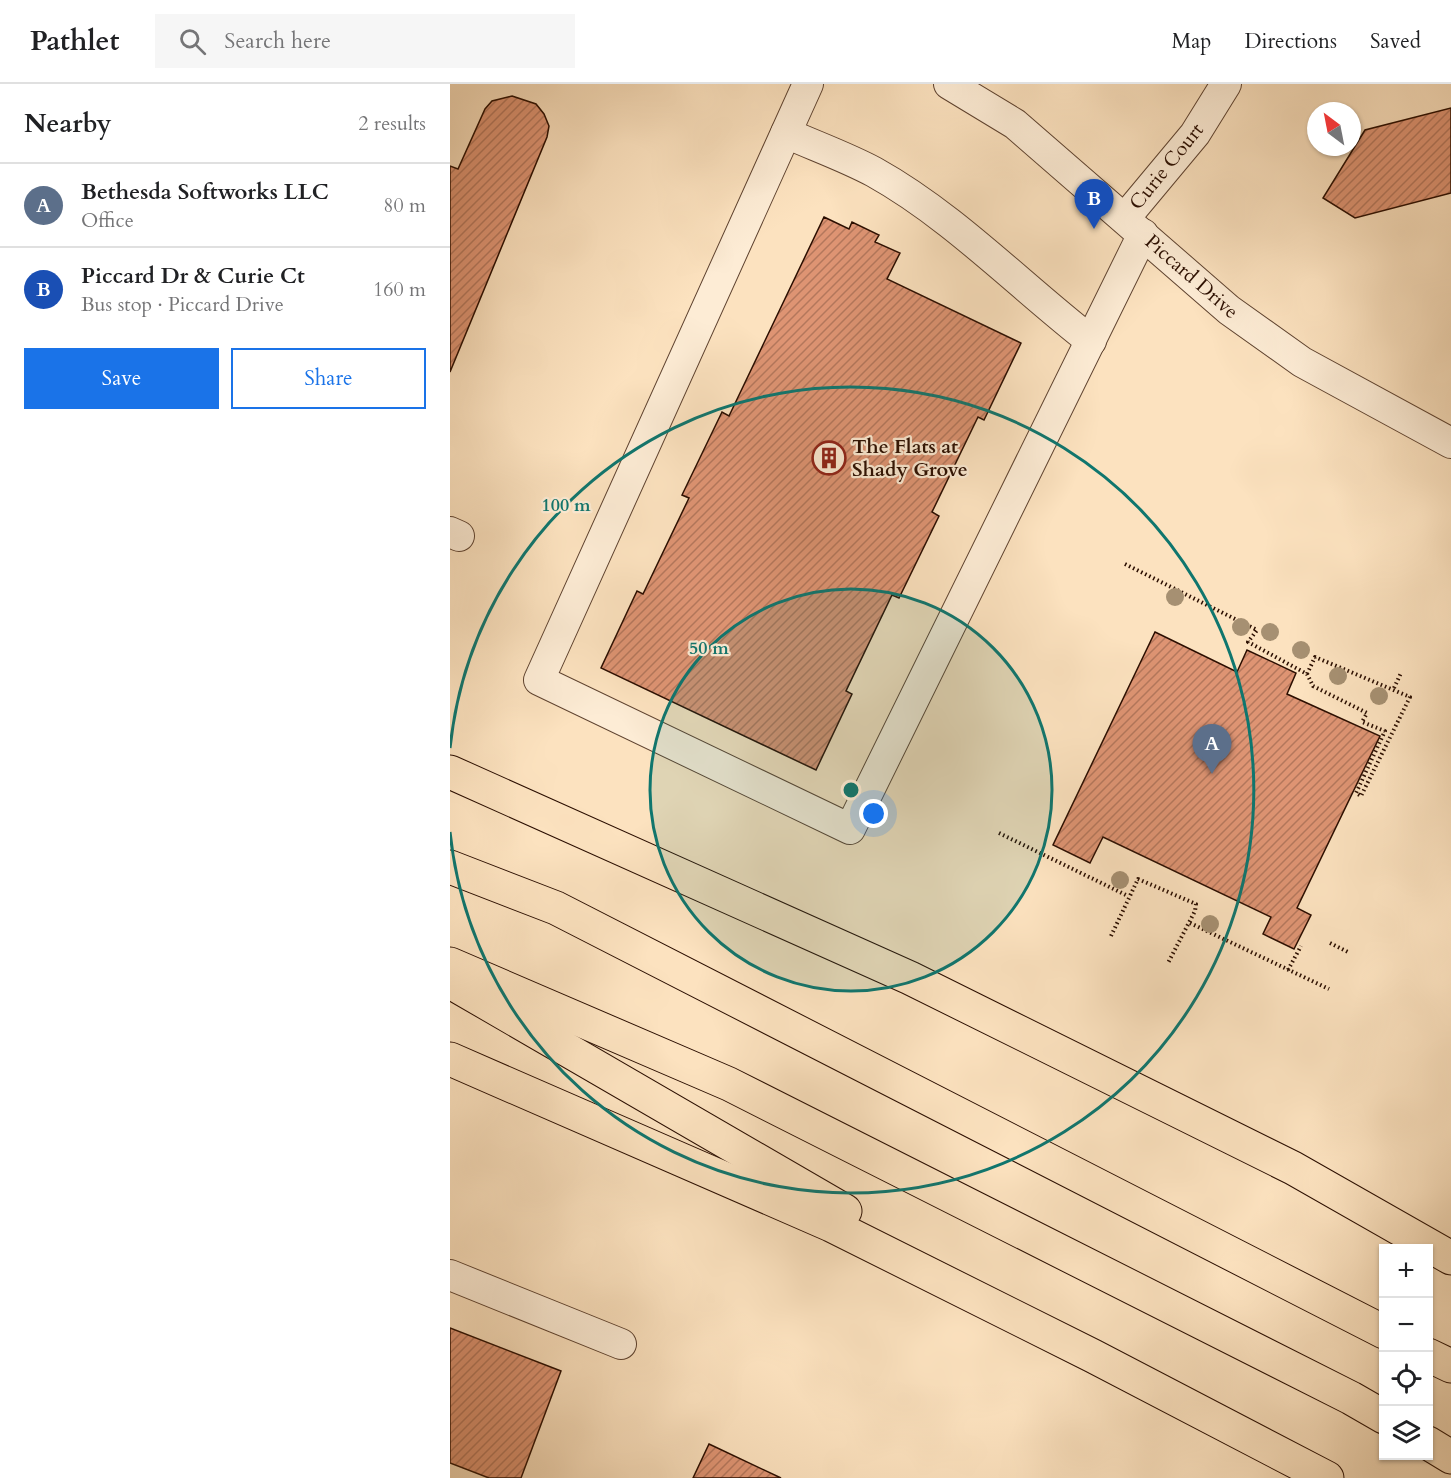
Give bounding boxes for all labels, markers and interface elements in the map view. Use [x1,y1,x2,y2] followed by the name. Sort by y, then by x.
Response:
[155,14,575,68] search box
[30,22,119,60] text: Pathlet
[176,25,209,58] icon: search
[224,26,331,56] text: Search here
[1171,27,1211,56] text: Map
[1244,27,1337,56] text: Directions
[1370,27,1421,56] text: Saved
[1307,102,1361,156] north arrow
[24,106,112,141] text: Nearby
[358,110,426,137] text: 2 results
[1123,117,1210,215] street label: Curie Court
[81,177,329,207] text: Bethesda Softworks LLC
[1074,180,1114,229] pin: B
[36,192,51,219] text: A
[383,192,426,219] text: 80 m
[81,207,134,234] text: Office
[1139,228,1244,325] street label: Piccard Drive
[81,261,305,291] text: Piccard Dr & Curie Ct
[36,276,51,303] text: B
[373,276,426,303] text: 160 m
[81,291,284,318] text: Bus stop · Piccard Drive
[24,348,219,409] button: Save
[231,348,426,409] button: Share
[852,433,968,483] place label: The Flats at Shady Grove
[811,440,847,476] building icon: The Flats at Shady Grove
[541,493,591,518] text: 100 m
[689,636,729,661] text: 50 m
[1192,724,1232,774] pin: A
[841,780,861,800] centre of rings
[859,799,888,828] your location
[1379,1244,1433,1460] map controls
[1379,1244,1433,1298] button: +
[1379,1298,1433,1352] button: −
[1379,1352,1433,1406] button: locate
[1379,1406,1433,1460] button: layers

